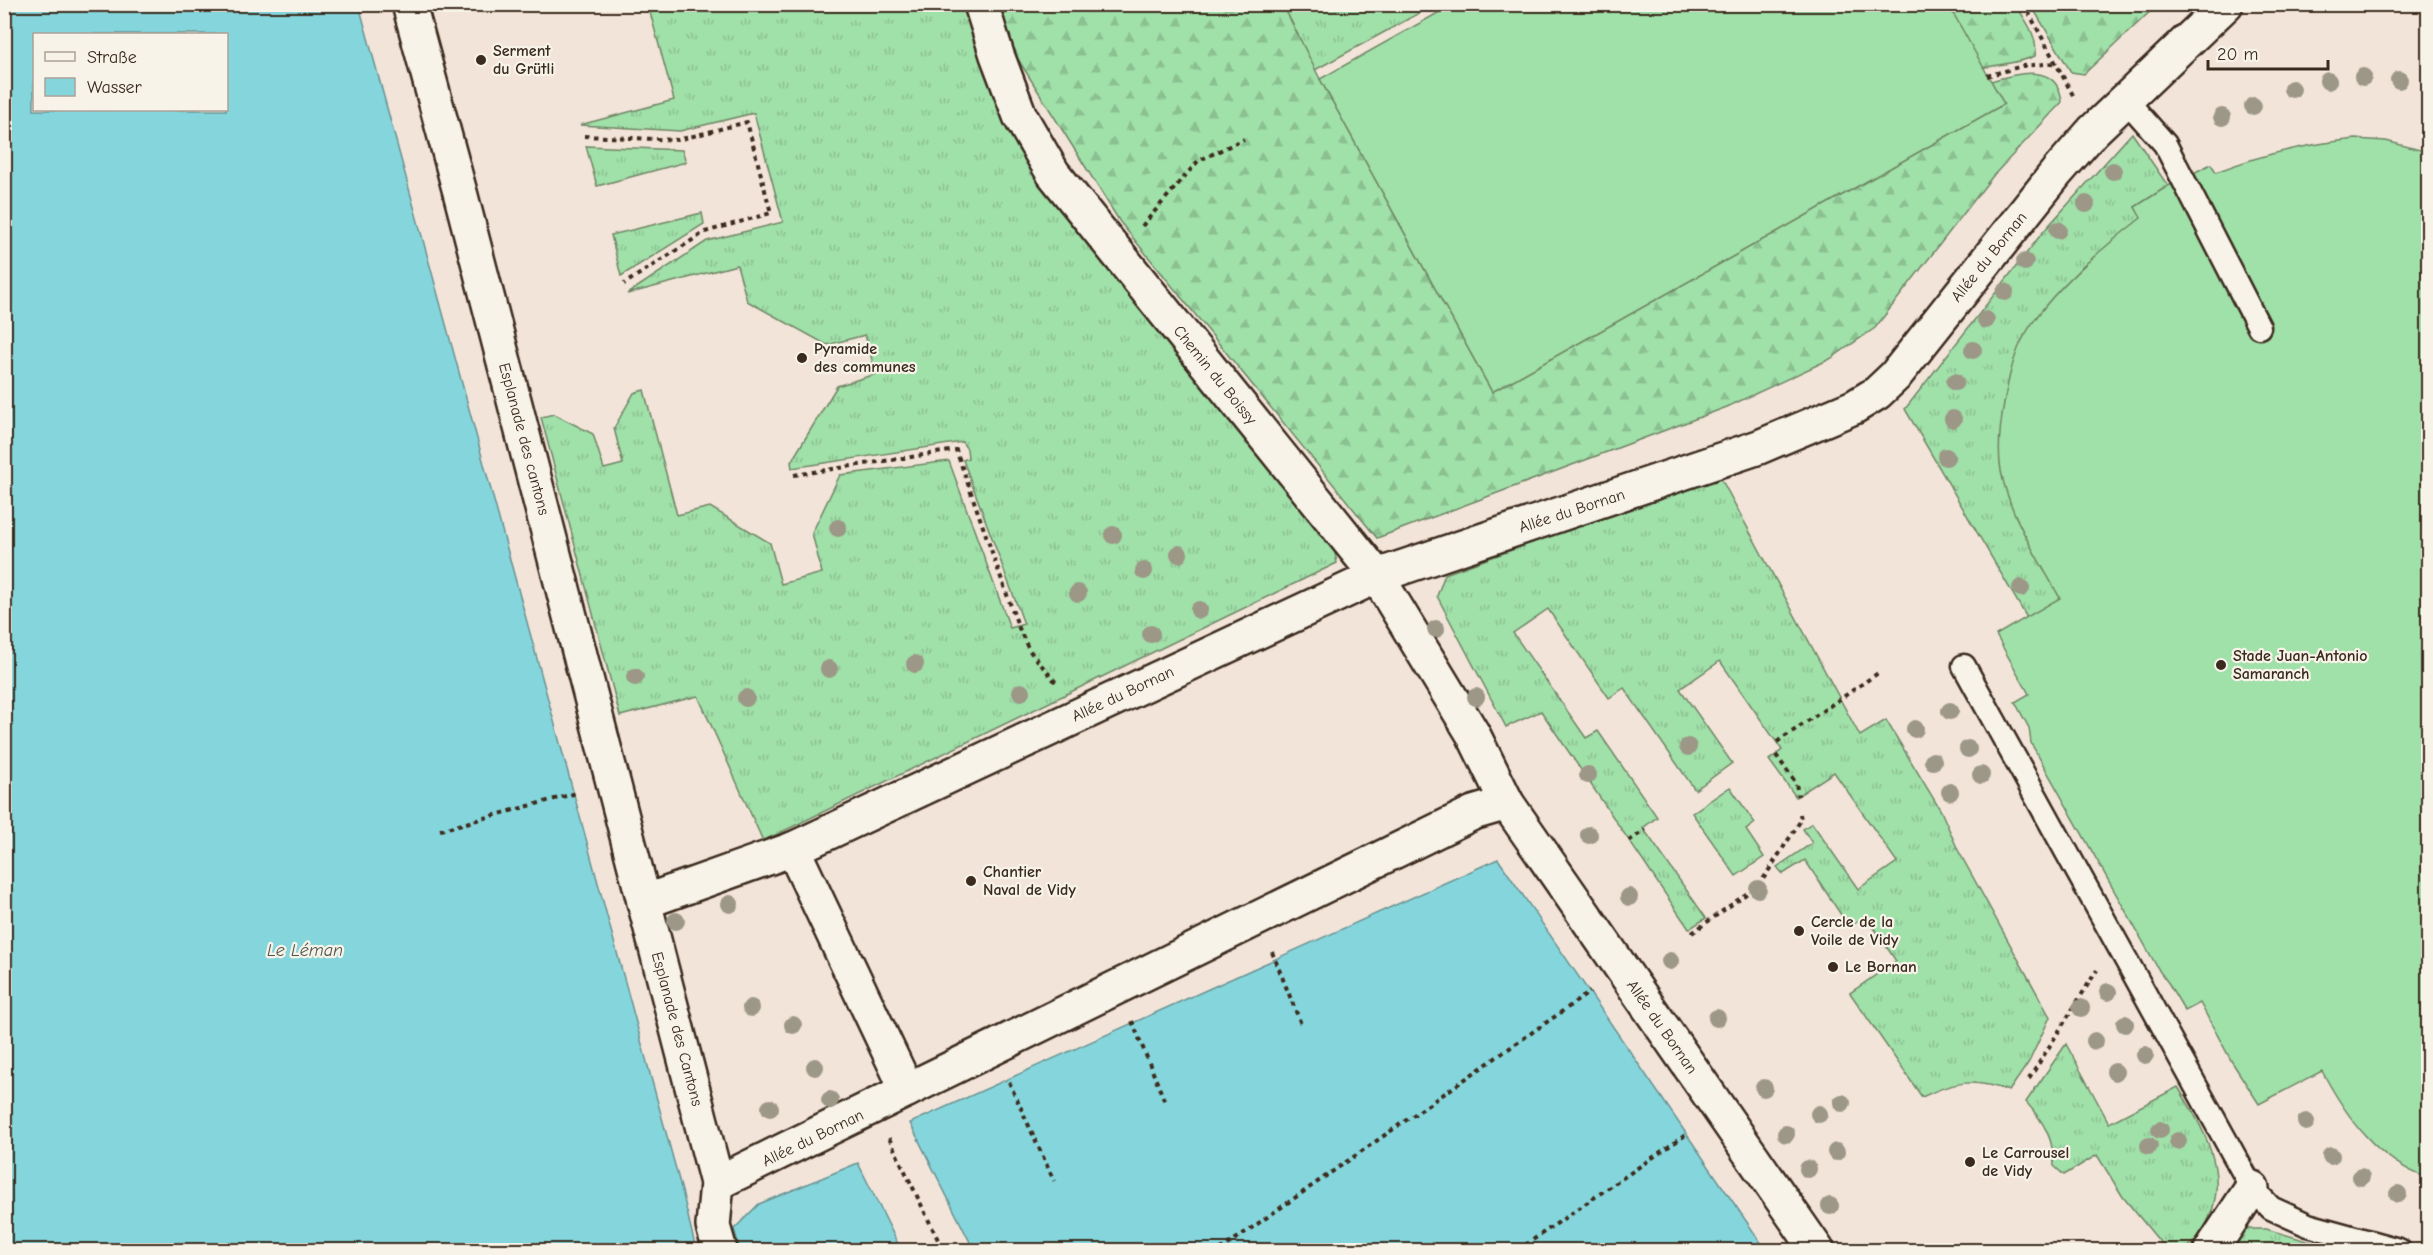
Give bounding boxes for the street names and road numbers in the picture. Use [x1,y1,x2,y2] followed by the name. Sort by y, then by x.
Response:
[1947,208,2031,306] street label: Allée du Bornan
[1170,322,1261,429] street label: Chemin du Boissy
[495,361,553,517] street label: Esplanade des cantons
[1517,485,1627,537] street label: Allée du Bornan
[1069,663,1177,725] street label: Allée du Bornan
[648,950,706,1108] street label: Esplanade des Cantons
[1623,977,1701,1077] street label: Allée du Bornan
[759,1106,867,1170] street label: Allée du Bornan

